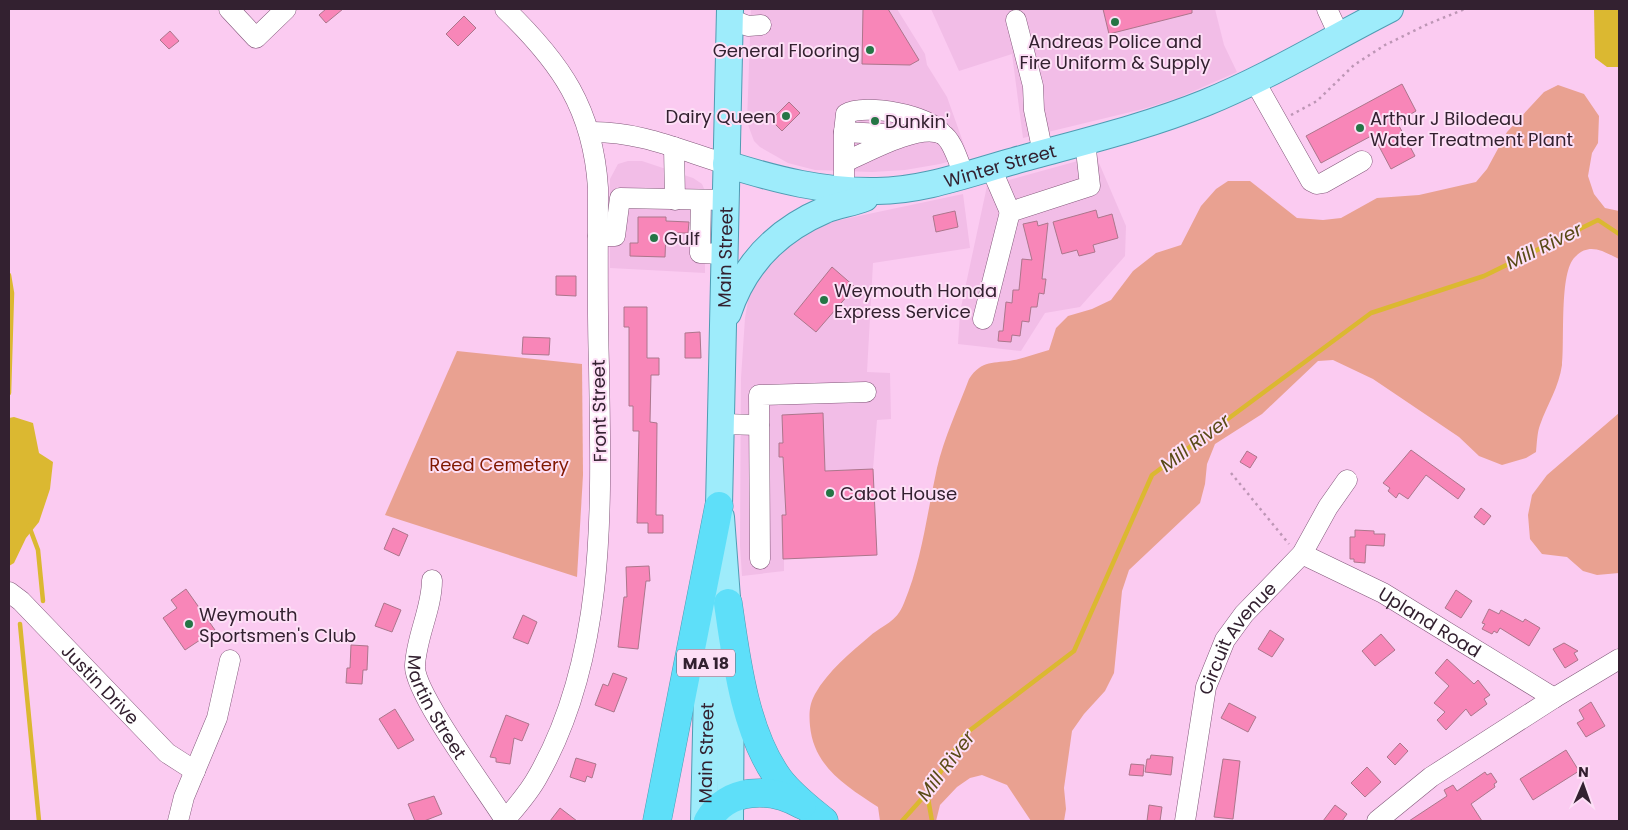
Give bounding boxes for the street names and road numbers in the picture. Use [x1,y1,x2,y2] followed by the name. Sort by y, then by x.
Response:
[941,138,1059,193] street label: Winter Street
[711,206,738,308] street label: Main Street
[586,359,612,463] street label: Front Street
[1193,576,1281,696] street label: Circuit Avenue
[1374,581,1486,663] street label: Upland Road
[56,638,145,730] street label: Justin Drive
[677,650,735,676] road number: MA 18
[402,654,473,764] street label: Martin Street
[692,702,719,804] street label: Main Street

